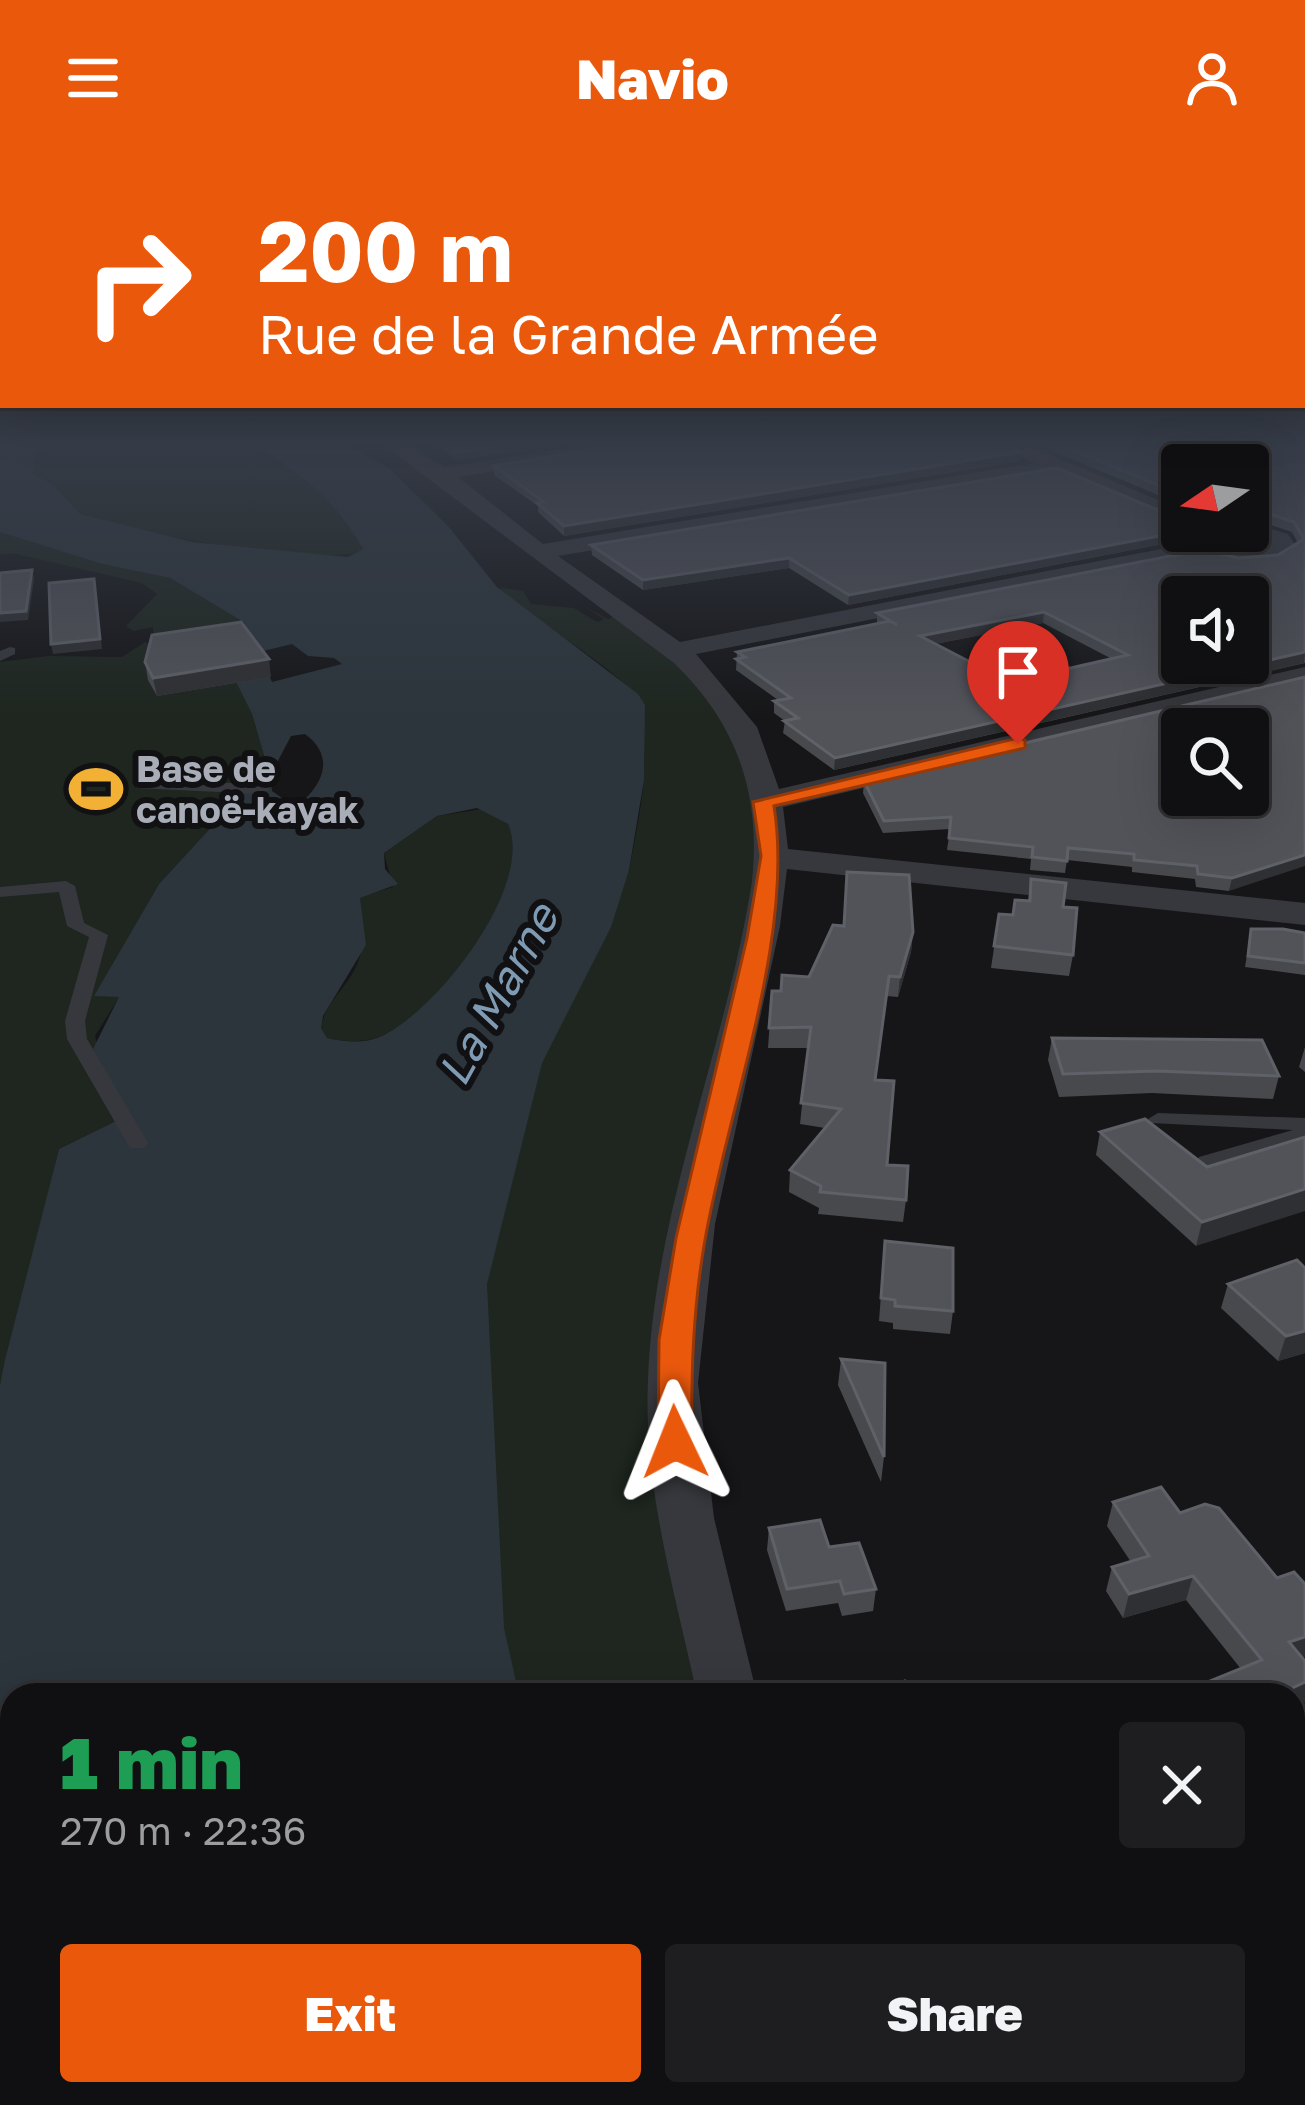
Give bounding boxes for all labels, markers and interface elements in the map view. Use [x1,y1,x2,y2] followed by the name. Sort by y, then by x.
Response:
[60,45,126,111] icon: menu
[1179,45,1245,111] icon: person
[576,46,729,111] text: Navio
[258,200,513,300] text: 200 m
[60,204,216,360] icon: right
[258,301,878,366] text: Rue de la Grande Armée
[1161,444,1269,552] north arrow
[1161,444,1269,816] map controls
[1161,576,1269,684] button: sound
[967,621,1069,744] pin
[985,639,1051,705] icon: arrive
[1161,708,1269,816] button: search
[136,747,359,831] place label: Base de canoë-kayak
[67,760,125,818] sports icon: Base de canoë-kayak
[425,892,570,1094] water label: La Marne
[612,1379,738,1505] position arrow
[60,1718,243,1805] text: 1 min
[1119,1722,1245,1848] button: close
[60,1807,306,1854] text: 270 m · 22:36
[60,1944,641,2082] button: Exit
[665,1944,1245,2082] button: Share

